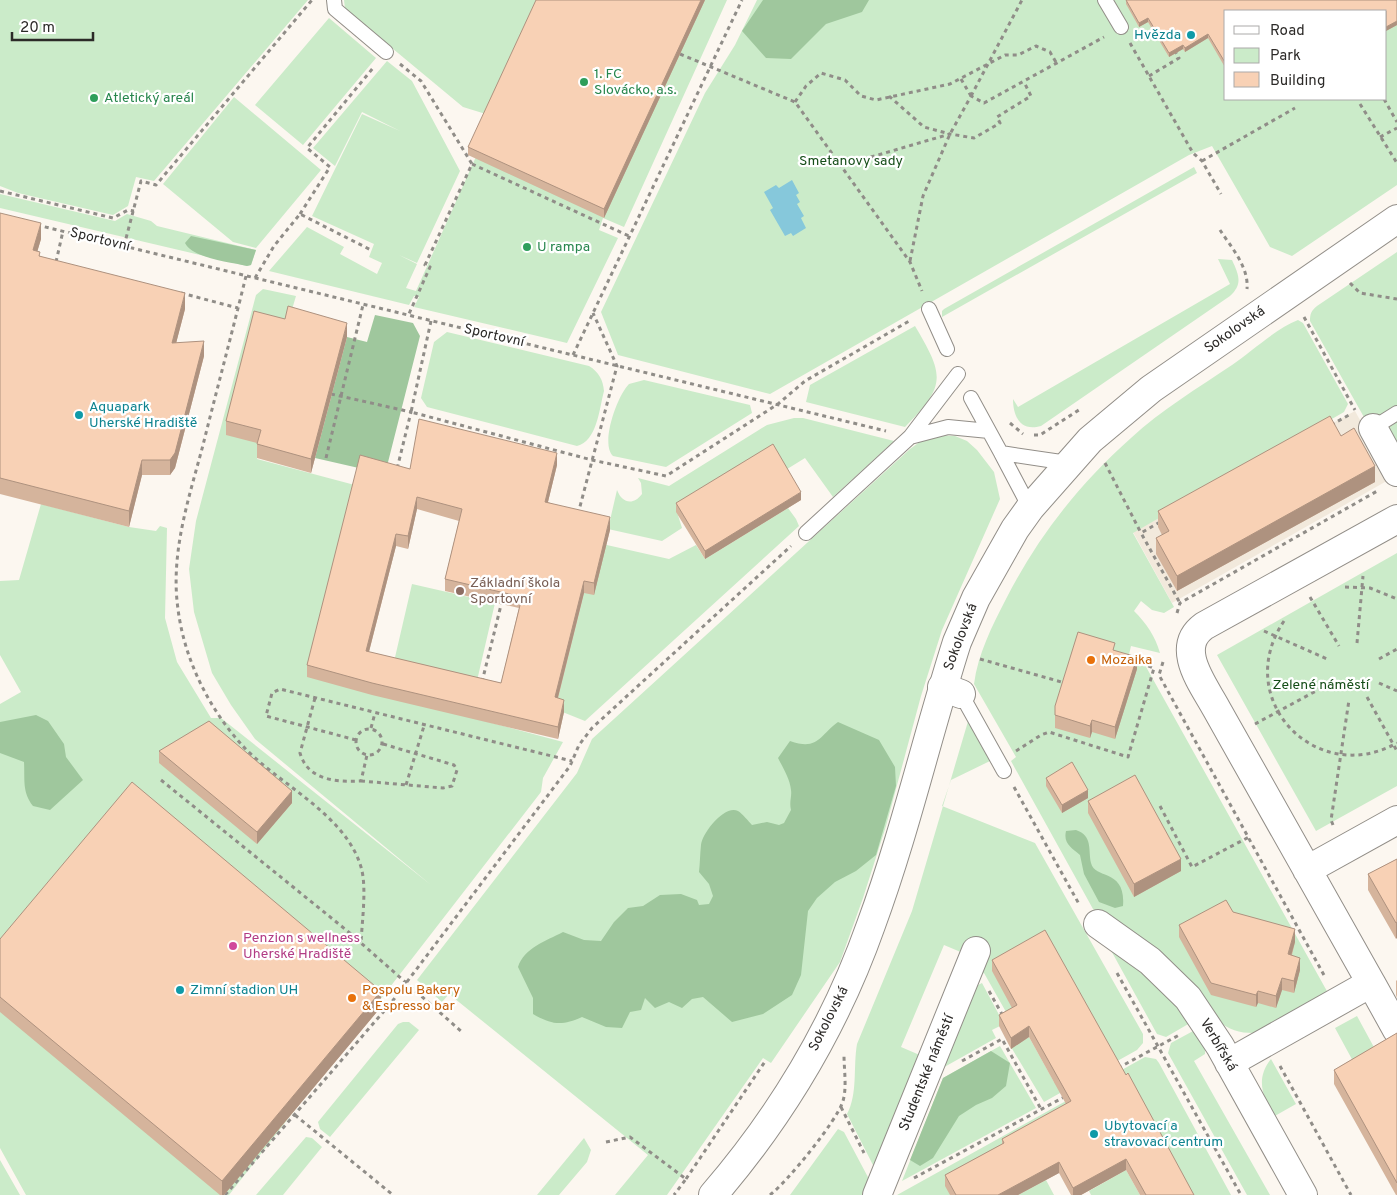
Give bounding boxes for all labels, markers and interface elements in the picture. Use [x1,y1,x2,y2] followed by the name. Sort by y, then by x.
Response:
[12,10,94,42] scale bar
[1224,10,1387,100] legend
[20,19,55,38] text: 20 m
[1270,22,1305,41] text: Road
[1134,27,1181,44] place label: Hvězda
[1185,29,1197,41] marker: Hvězda
[1270,47,1301,66] text: Park
[594,66,677,99] place label: 1. FC Slovácko, a.s.
[1270,72,1325,91] text: Building
[578,76,590,88] marker: 1. FC Slovácko, a.s.
[104,90,194,107] place label: Atletický areál
[88,92,100,104] marker: Atletický areál
[799,153,903,170] park label: Smetanovy sady
[68,224,133,256] street label: Sportovní
[537,239,590,256] place label: U rampa
[521,241,533,253] marker: U rampa
[1201,303,1269,357] street label: Sokolovská
[462,321,527,352] street label: Sportovní
[89,399,197,432] place label: Aquapark Uherské Hradiště
[73,409,85,421] marker: Aquapark Uherské Hradiště
[470,575,560,608] place label: Základní škola Sportovní
[454,585,466,597] marker: Základní škola Sportovní
[940,601,982,673] street label: Sokolovská
[1101,652,1152,669] place label: Mozaika
[1085,654,1097,666] marker: Mozaika
[1273,677,1371,694] park label: Zelené náměstí
[243,930,360,963] place label: Penzion s wellness Uherské Hradiště
[227,940,239,952] marker: Penzion s wellness Uherské Hradiště
[190,982,298,999] place label: Zimní stadion UH
[362,982,460,1015] place label: Pospolu Bakery & Espresso bar
[174,984,186,996] marker: Zimní stadion UH
[805,984,853,1054] street label: Sokolovská
[346,992,358,1004] marker: Pospolu Bakery & Espresso bar
[896,1011,959,1134] street label: Studentské náměstí
[1196,1015,1240,1075] street label: Verbířská
[1104,1118,1223,1151] place label: Ubytovací a stravovací centrum
[1088,1128,1100,1140] marker: Ubytovací a stravovací centrum

